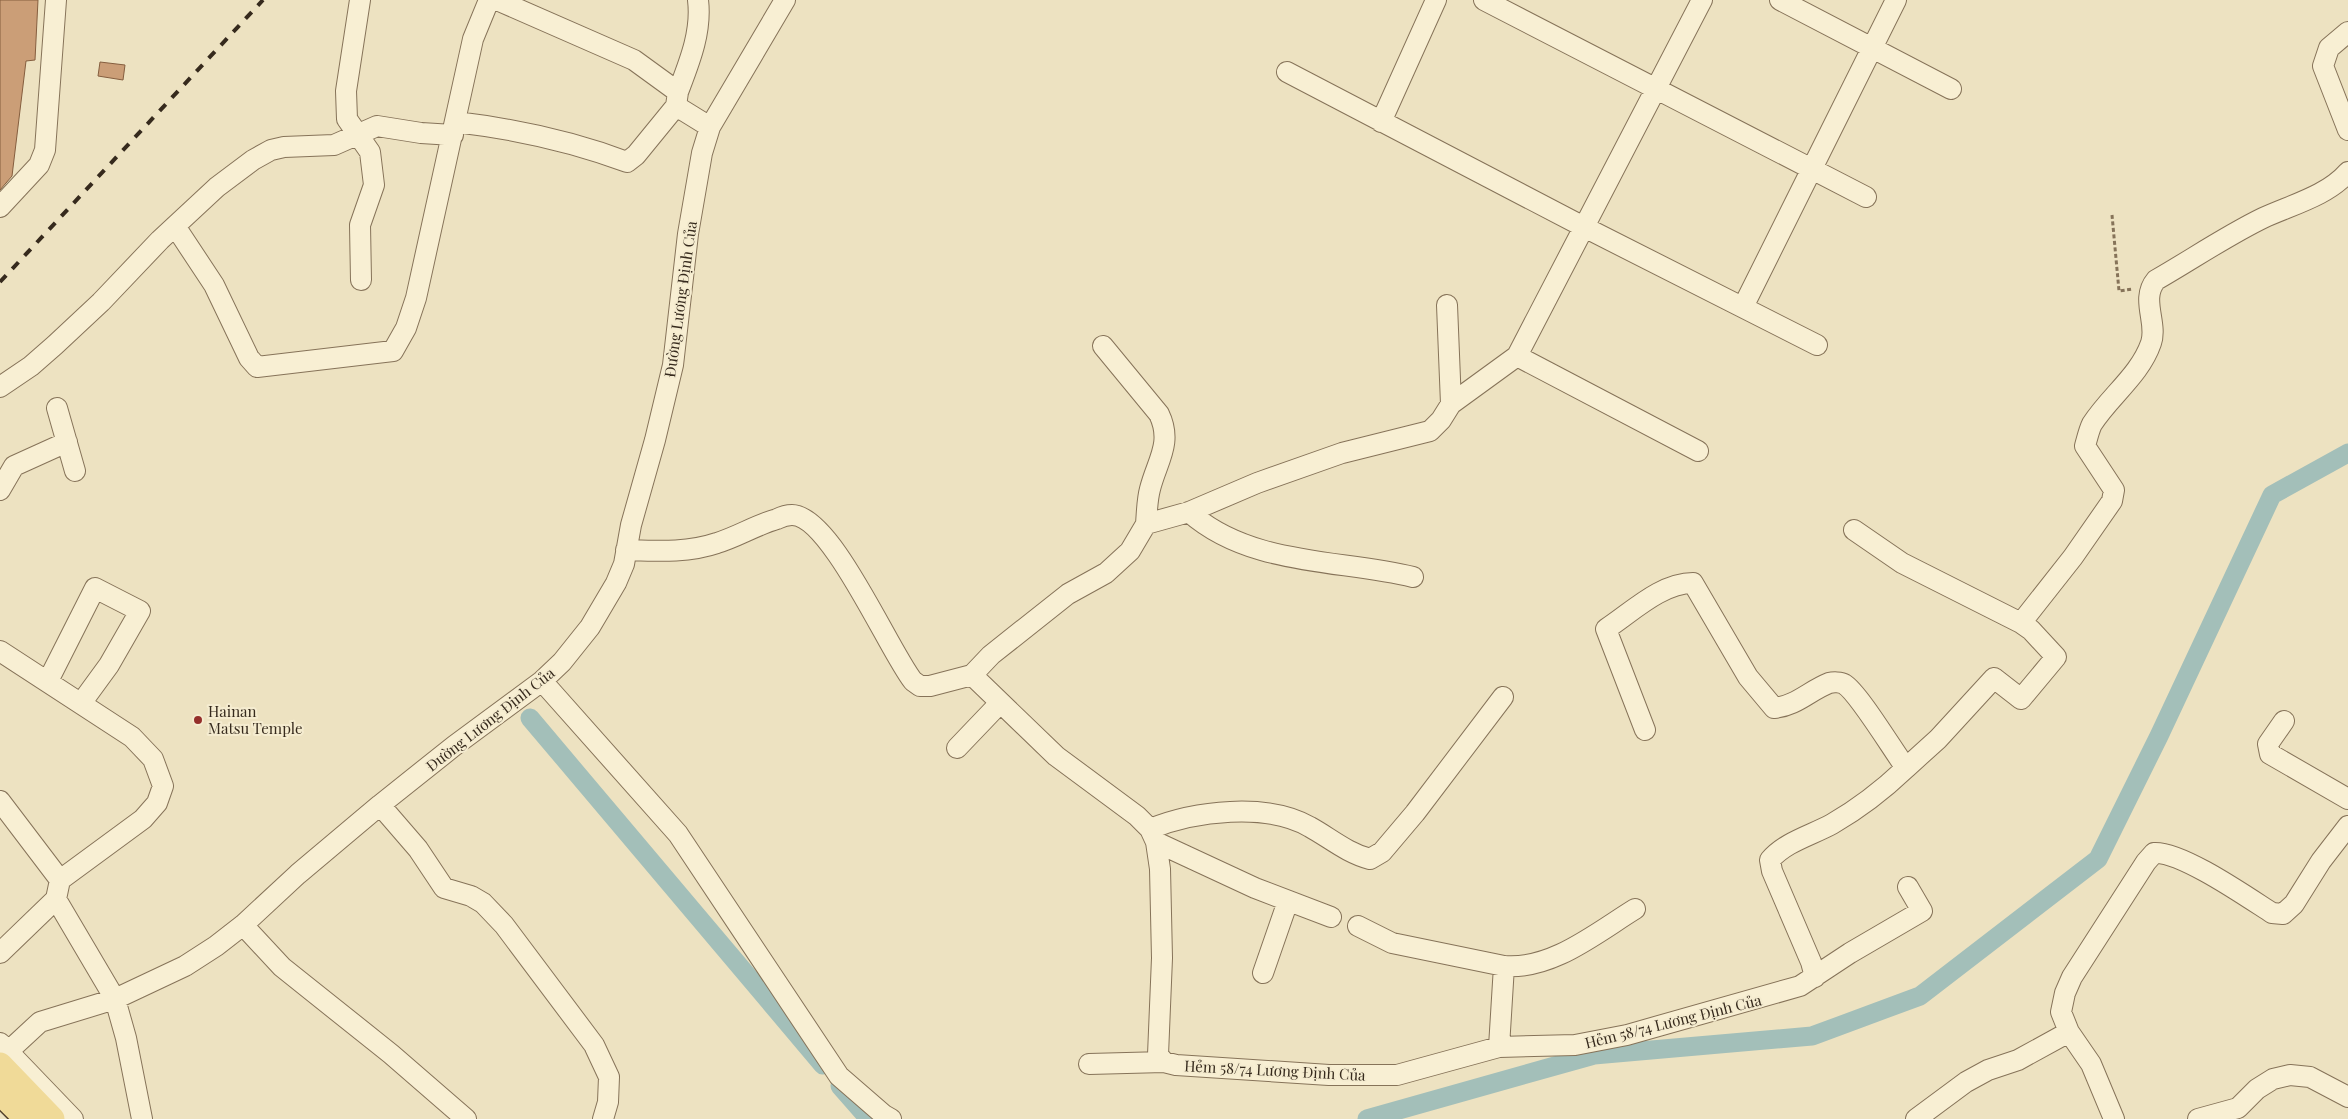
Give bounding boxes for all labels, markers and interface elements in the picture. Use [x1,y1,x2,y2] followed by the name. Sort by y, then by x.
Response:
[659,219,701,378] street label: Đường Lương Định Của
[422,662,559,775] street label: Đường Lương Định Của
[208,701,303,738] place label: Hainan Matsu Temple
[192,714,204,726] marker: Hainan Matsu Temple
[1583,989,1764,1053] street label: Hẻm 58/74 Lương Định Của
[1184,1055,1367,1085] street label: Hẻm 58/74 Lương Định Của

